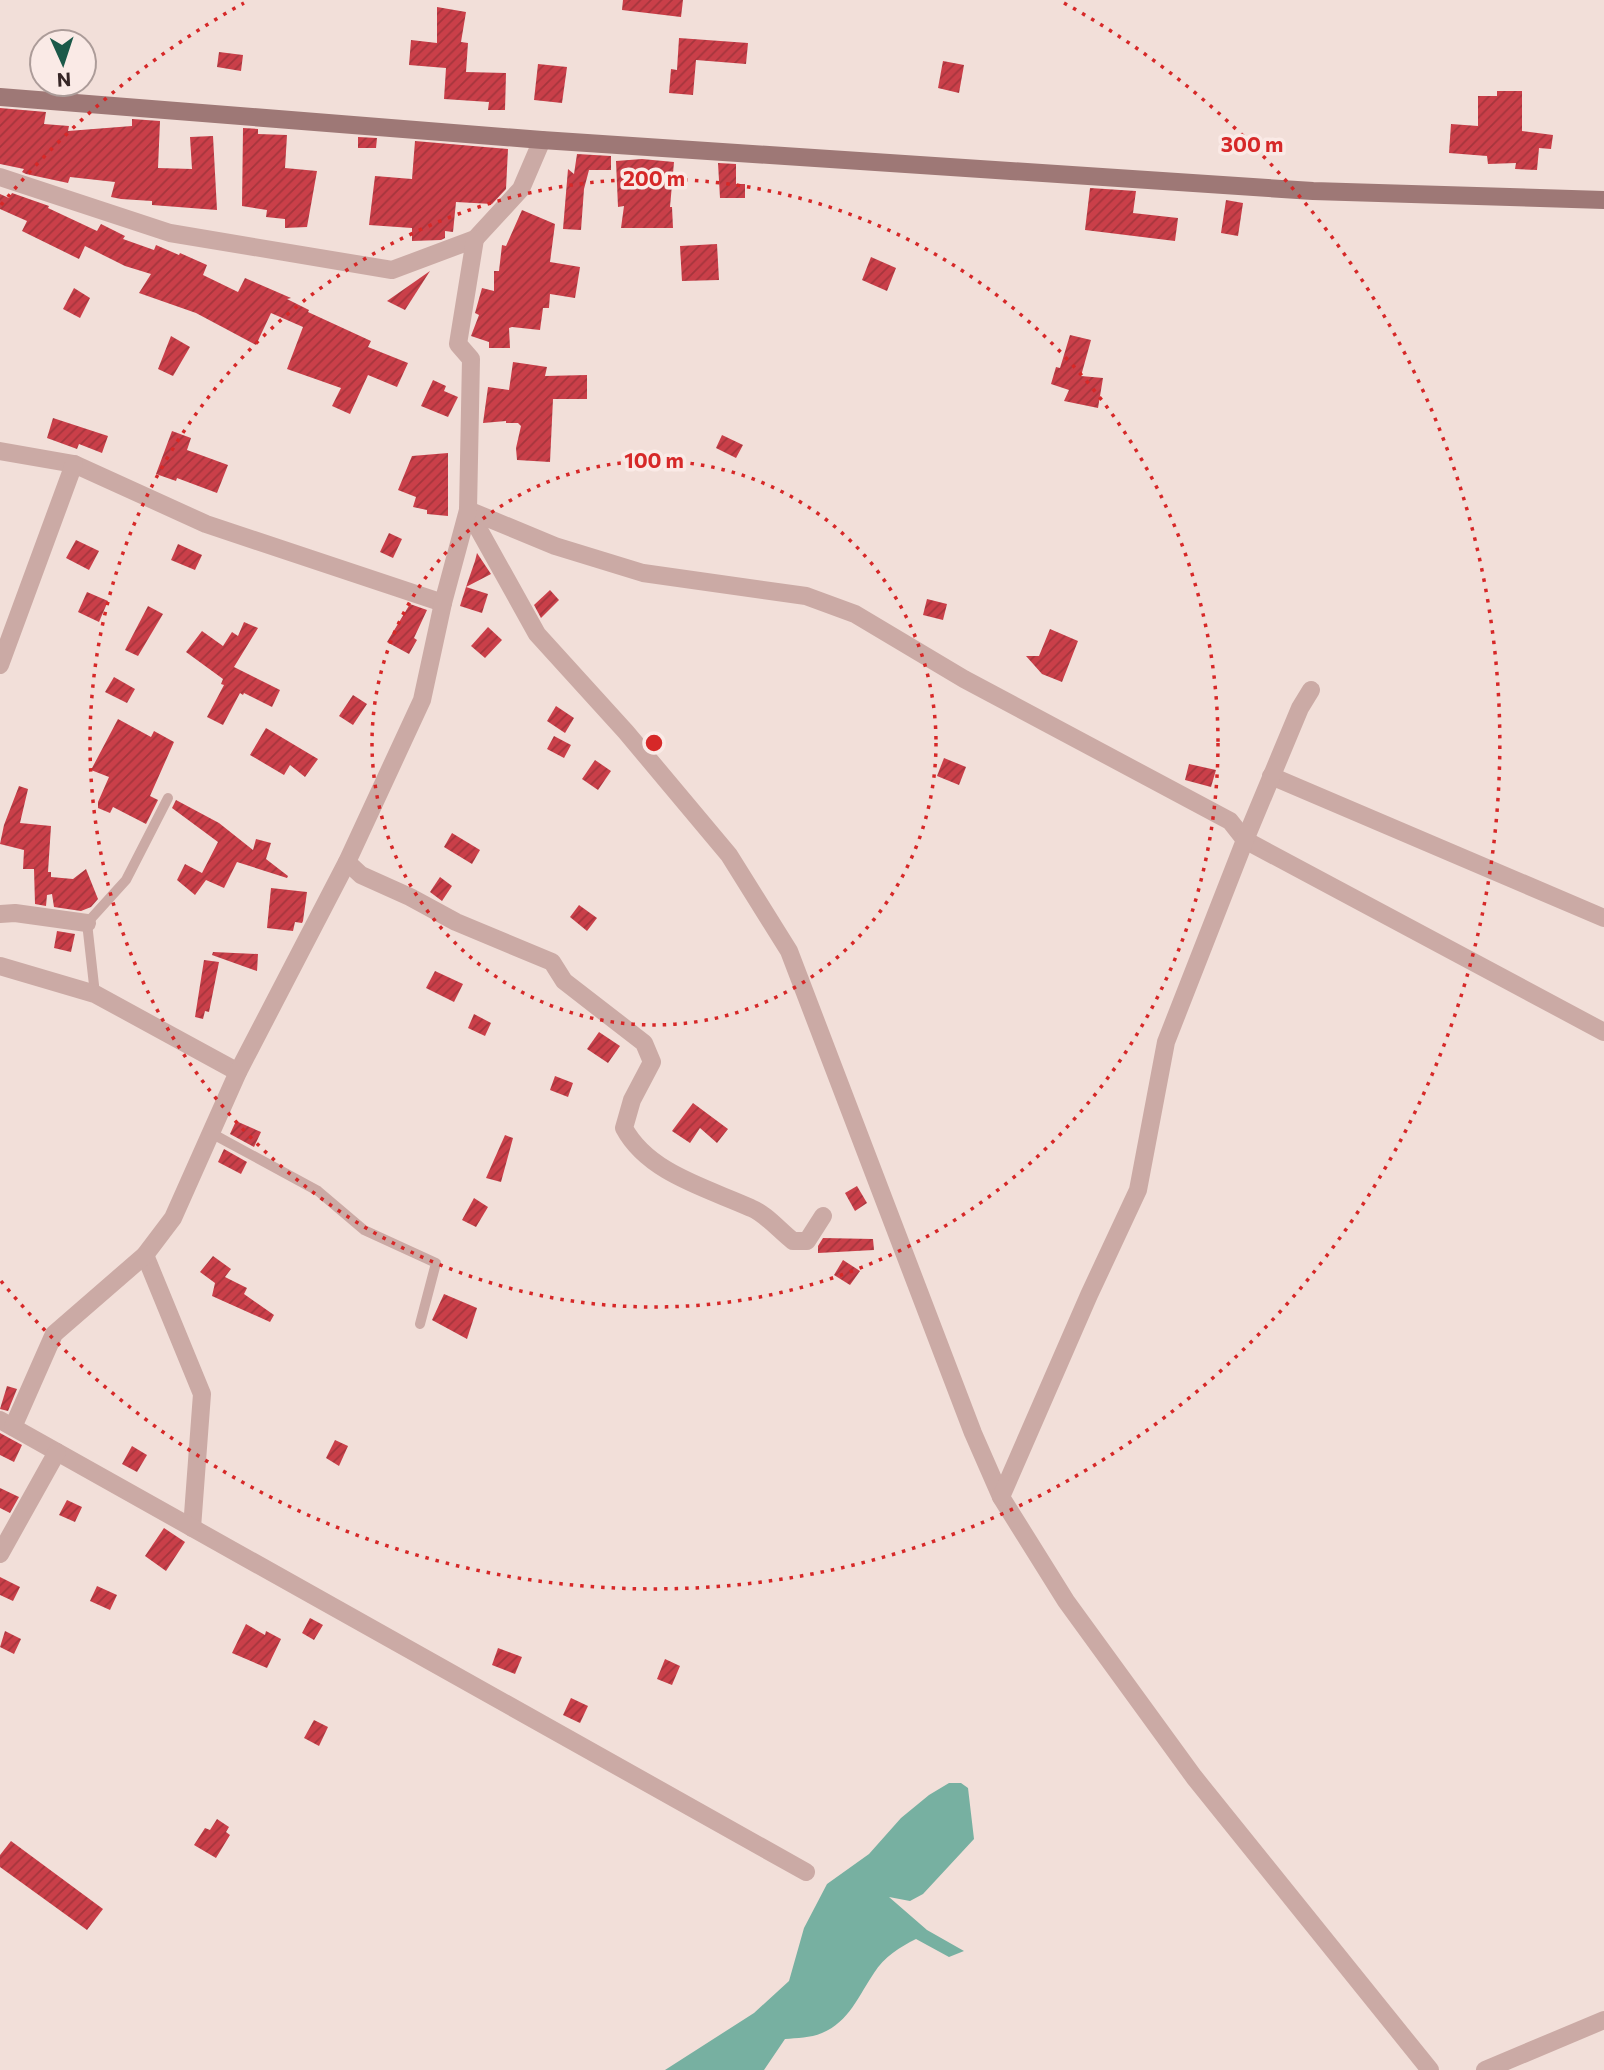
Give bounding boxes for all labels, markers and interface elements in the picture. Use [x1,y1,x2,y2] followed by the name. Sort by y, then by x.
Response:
[28,28,98,98] north arrow
[56,69,72,92] text: N
[1221,131,1283,156] text: 300 m
[623,165,685,190] text: 200 m
[624,447,684,472] text: 100 m
[642,731,666,755] centre of rings

